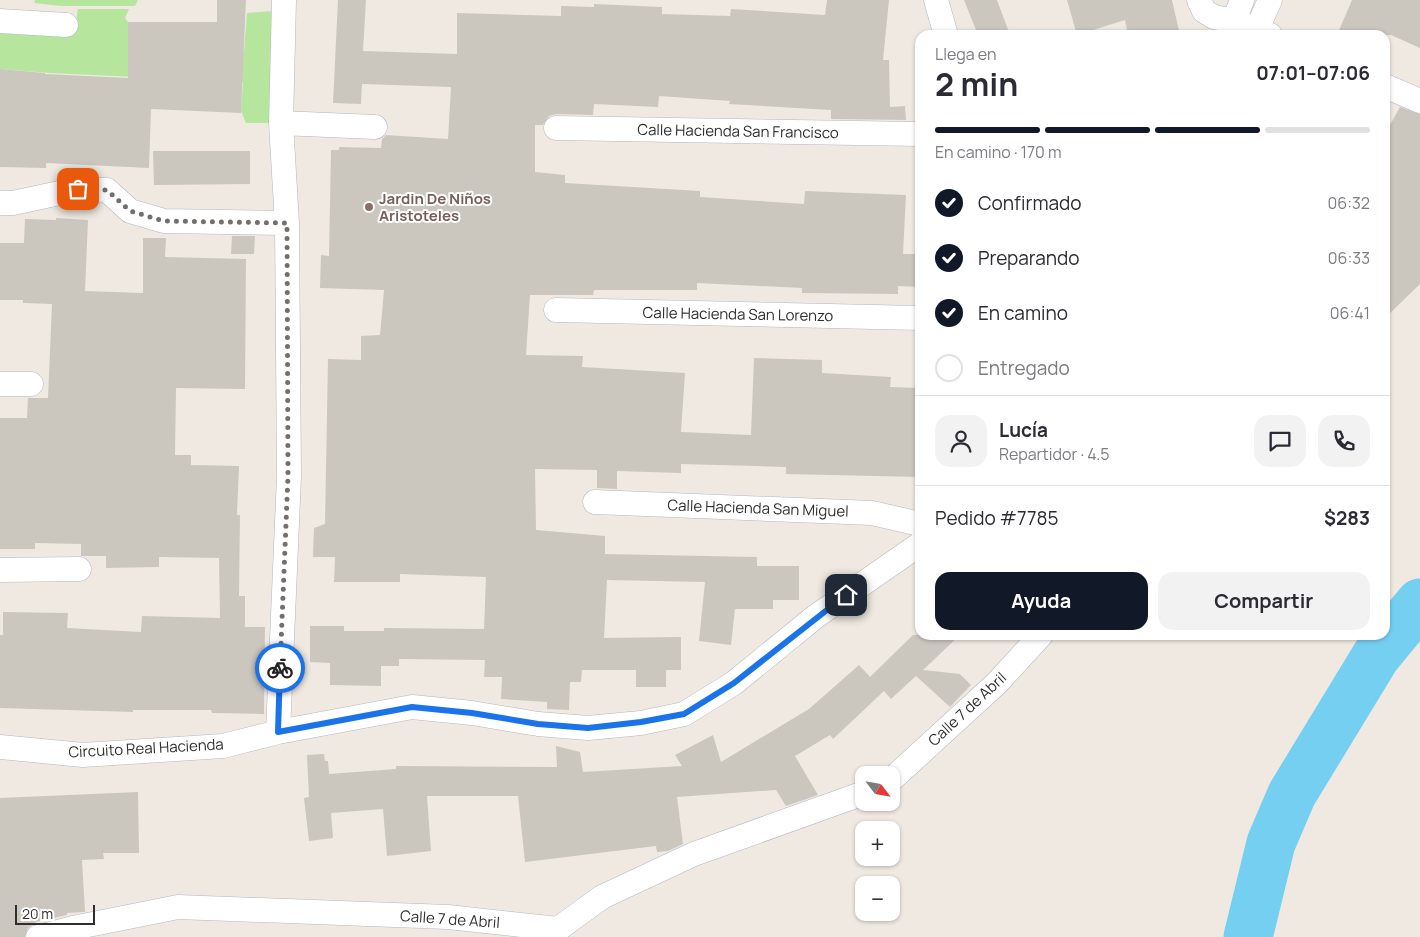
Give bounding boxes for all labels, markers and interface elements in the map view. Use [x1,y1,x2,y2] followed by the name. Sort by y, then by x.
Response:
[935,43,996,65] text: Llega en
[1256,60,1370,86] text: 07:01–07:06
[935,62,1018,106] text: 2 min
[637,119,839,143] street label: Calle Hacienda San Francisco
[935,141,1062,163] text: En camino · 170 m
[57,168,99,210] pin
[64,175,92,203] icon: bag
[379,188,491,226] place label: Jardin De Niños Aristoteles
[935,189,963,217] icon: check
[978,190,1082,216] text: Confirmado
[1328,192,1370,214] text: 06:32
[363,201,375,213] marker: Jardin De Niños Aristoteles
[935,244,963,272] icon: check
[978,245,1080,271] text: Preparando
[1328,247,1370,269] text: 06:33
[935,299,963,327] icon: check
[978,300,1068,326] text: En camino
[643,302,834,326] street label: Calle Hacienda San Lorenzo
[1330,302,1370,324] text: 06:41
[978,355,1070,381] text: Entregado
[935,415,987,467] button: person
[1254,415,1306,467] button: chat
[1318,415,1370,467] button: phone
[999,417,1048,443] text: Lucía
[999,443,1110,465] text: Repartidor · 4.5
[667,494,849,522] street label: Calle Hacienda San Miguel
[935,505,1059,531] text: Pedido #7785
[1324,505,1370,531] text: $283
[935,572,1148,630] button: Ayuda
[1158,572,1370,630] button: Compartir
[825,574,867,616] pin
[832,581,860,609] icon: home
[255,643,305,693] courier
[266,654,294,682] icon: bike
[923,667,1011,751] street label: Calle 7 de Abril
[68,733,224,763] street label: Circuito Real Hacienda
[855,766,900,811] north arrow
[855,766,900,921] map controls
[855,821,900,866] button: +
[855,876,900,921] button: −
[15,902,95,925] scale bar
[22,904,53,923] text: 20 m
[399,905,501,933] street label: Calle 7 de Abril

